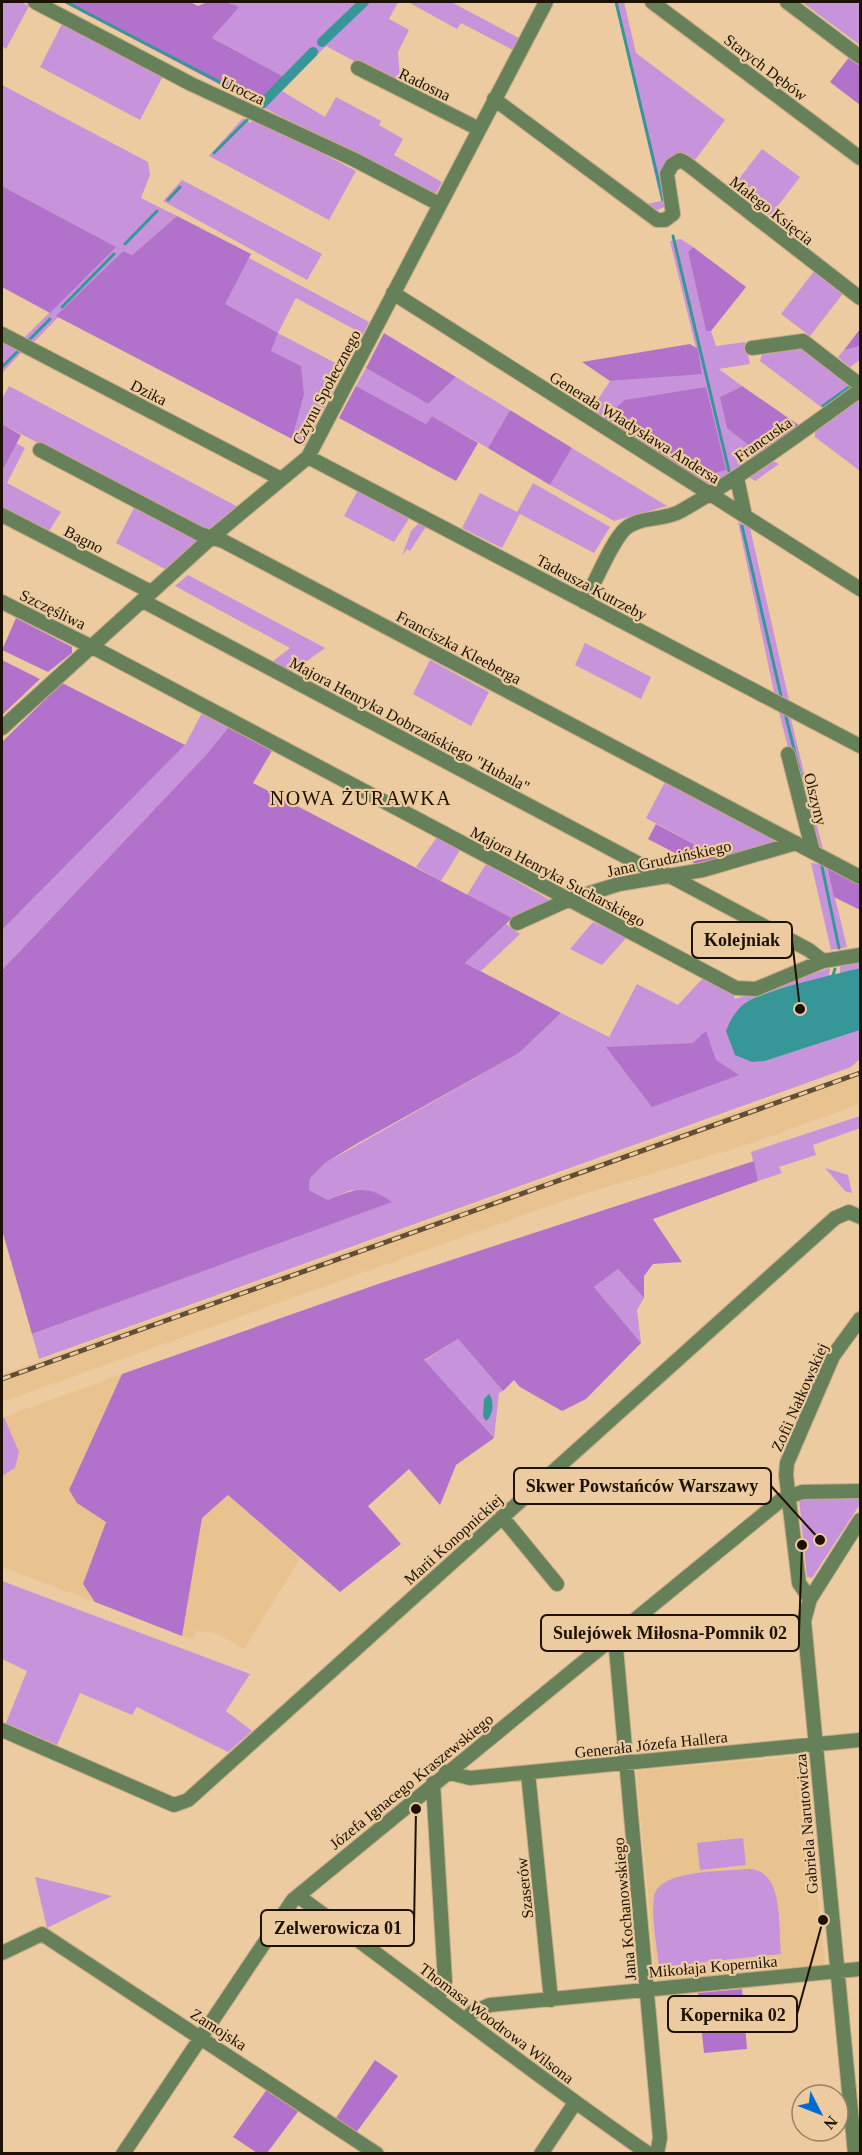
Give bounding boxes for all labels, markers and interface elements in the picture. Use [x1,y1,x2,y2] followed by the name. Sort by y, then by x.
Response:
[720,31,811,105] street label: Starych Dębów
[396,65,453,104] street label: Radosna
[218,73,267,108] street label: Urocza
[726,173,817,249] street label: Małego Księcia
[289,327,365,448] street label: Czynu Społecznego
[546,368,723,488] street label: Generała Władysława Andersa
[128,376,170,409] street label: Dzika
[731,414,795,465] street label: Francuska
[61,522,106,557] street label: Bagno
[533,551,650,625] street label: Tadeusza Kutrzeby
[17,586,88,634] street label: Szczęśliwa
[393,607,524,688] street label: Franciszka Kleeberga
[286,654,533,796] street label: Majora Henryka Dobrzańskiego "Hubala"
[800,771,830,827] street label: Olszyny
[270,787,452,809] district label: NOWA ŻURAWKA
[467,823,648,931] street label: Majora Henryka Sucharskiego
[605,837,733,881] street label: Jana Grudzińskiego
[692,922,792,958] callout: Kolejniak
[704,930,780,950] text: Kolejniak
[768,1340,832,1454] street label: Zofii Nałkowskiej
[514,1468,771,1504] callout: Skwer Powstańców Warszawy
[526,1476,758,1496] text: Skwer Powstańców Warszawy
[401,1491,507,1589] street label: Marii Konopnickiej
[541,1615,799,1651] callout: Sulejówek Miłosna-Pomnik 02
[553,1623,787,1643] text: Sulejówek Miłosna-Pomnik 02
[326,1710,497,1853] street label: Józefa Ignacego Kraszewskiego
[574,1728,728,1761] street label: Generała Józefa Hallera
[792,1753,821,1895] street label: Gabriela Narutowicza
[610,1837,640,1981] street label: Jana Kochanowskiego
[513,1856,536,1919] street label: Szaserów
[261,1910,414,1946] callout: Zelwerowicza 01
[274,1918,402,1938] text: Zelwerowicza 01
[648,1952,778,1982] street label: Mikołaja Kopernika
[416,1960,577,2087] street label: Thomasa Woodrowa Wilsona
[668,1996,797,2032] callout: Kopernika 02
[187,2005,250,2055] street label: Zamojska
[680,2005,786,2025] text: Kopernika 02
[790,2083,850,2143] north arrow
[820,2113,841,2133] text: N

